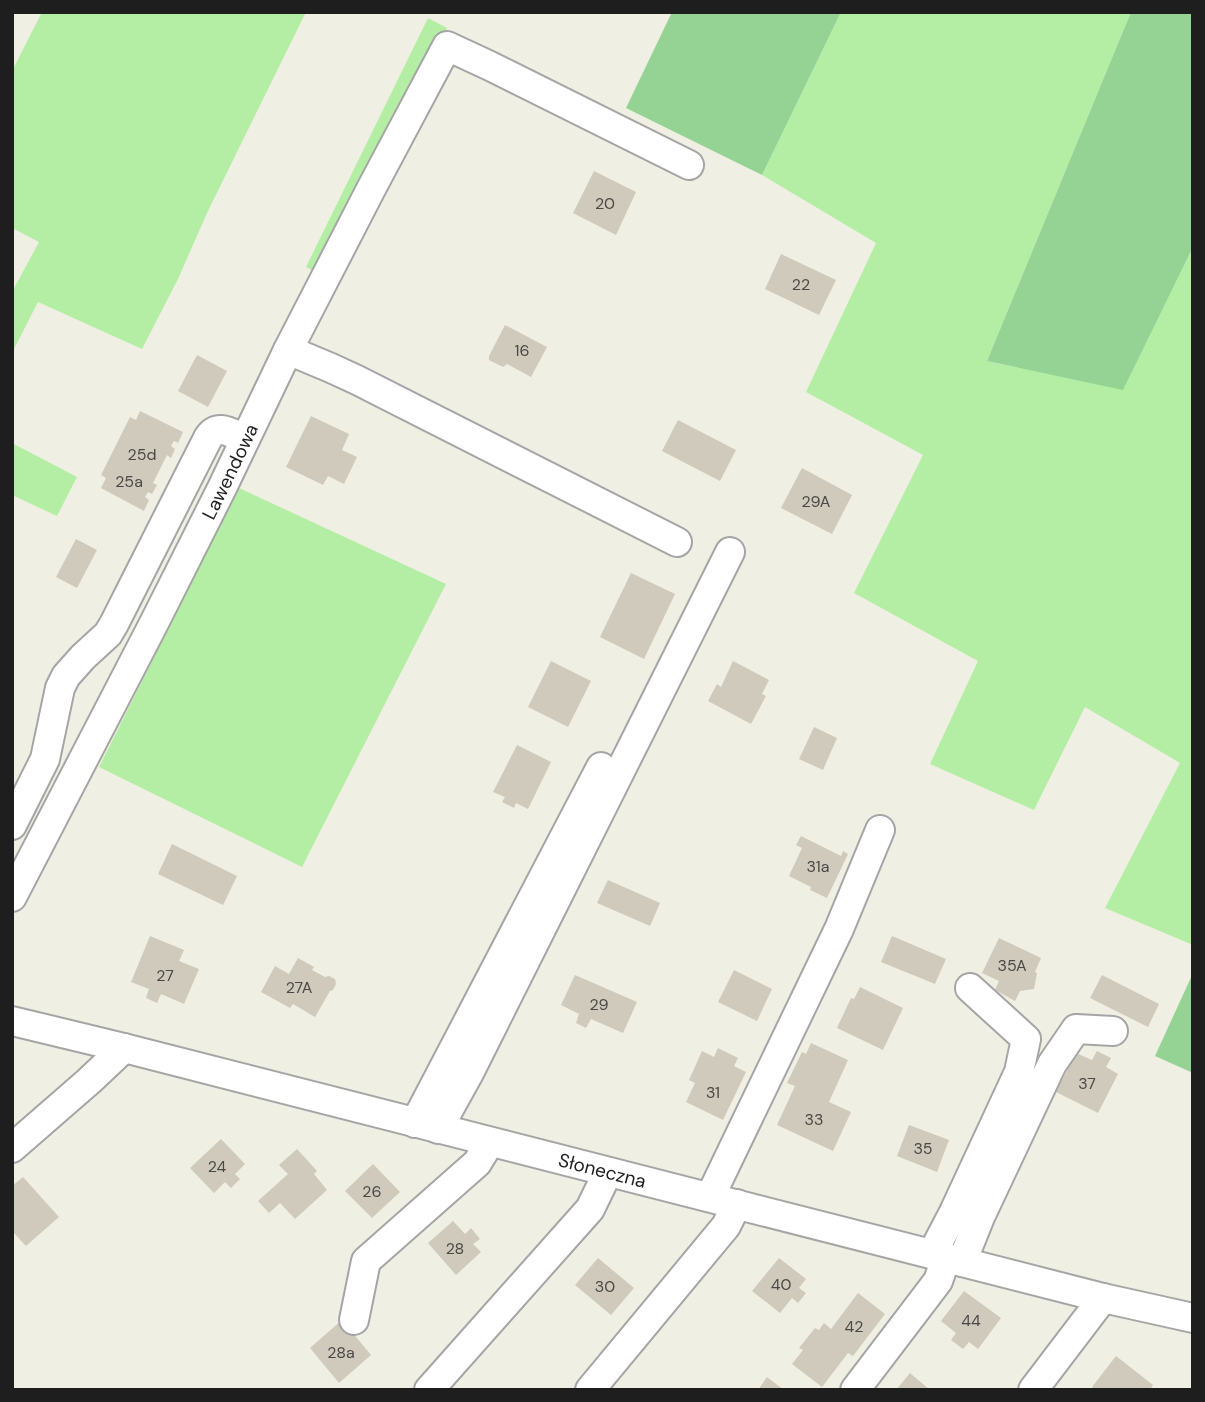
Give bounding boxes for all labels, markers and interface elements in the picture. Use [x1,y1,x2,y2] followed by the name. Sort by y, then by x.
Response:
[595,193,615,214] house number: 20
[792,274,810,295] house number: 22
[514,340,530,361] house number: 16
[196,420,264,524] street label: Lawendowa
[127,444,157,465] house number: 25d
[115,471,143,492] house number: 25a
[802,491,831,512] house number: 29A
[807,856,829,877] house number: 31a
[997,955,1027,976] house number: 35A
[156,965,174,986] house number: 27
[286,977,313,998] house number: 27A
[589,994,609,1015] house number: 29
[1078,1073,1096,1094] house number: 37
[706,1082,720,1103] house number: 31
[805,1109,823,1130] house number: 33
[913,1138,933,1159] house number: 35
[556,1147,649,1194] street label: Słoneczna
[208,1156,227,1177] house number: 24
[362,1181,382,1202] house number: 26
[446,1238,464,1259] house number: 28
[771,1274,791,1295] house number: 40
[595,1276,615,1297] house number: 30
[961,1310,981,1331] house number: 44
[845,1316,863,1337] house number: 42
[327,1342,355,1363] house number: 28a

